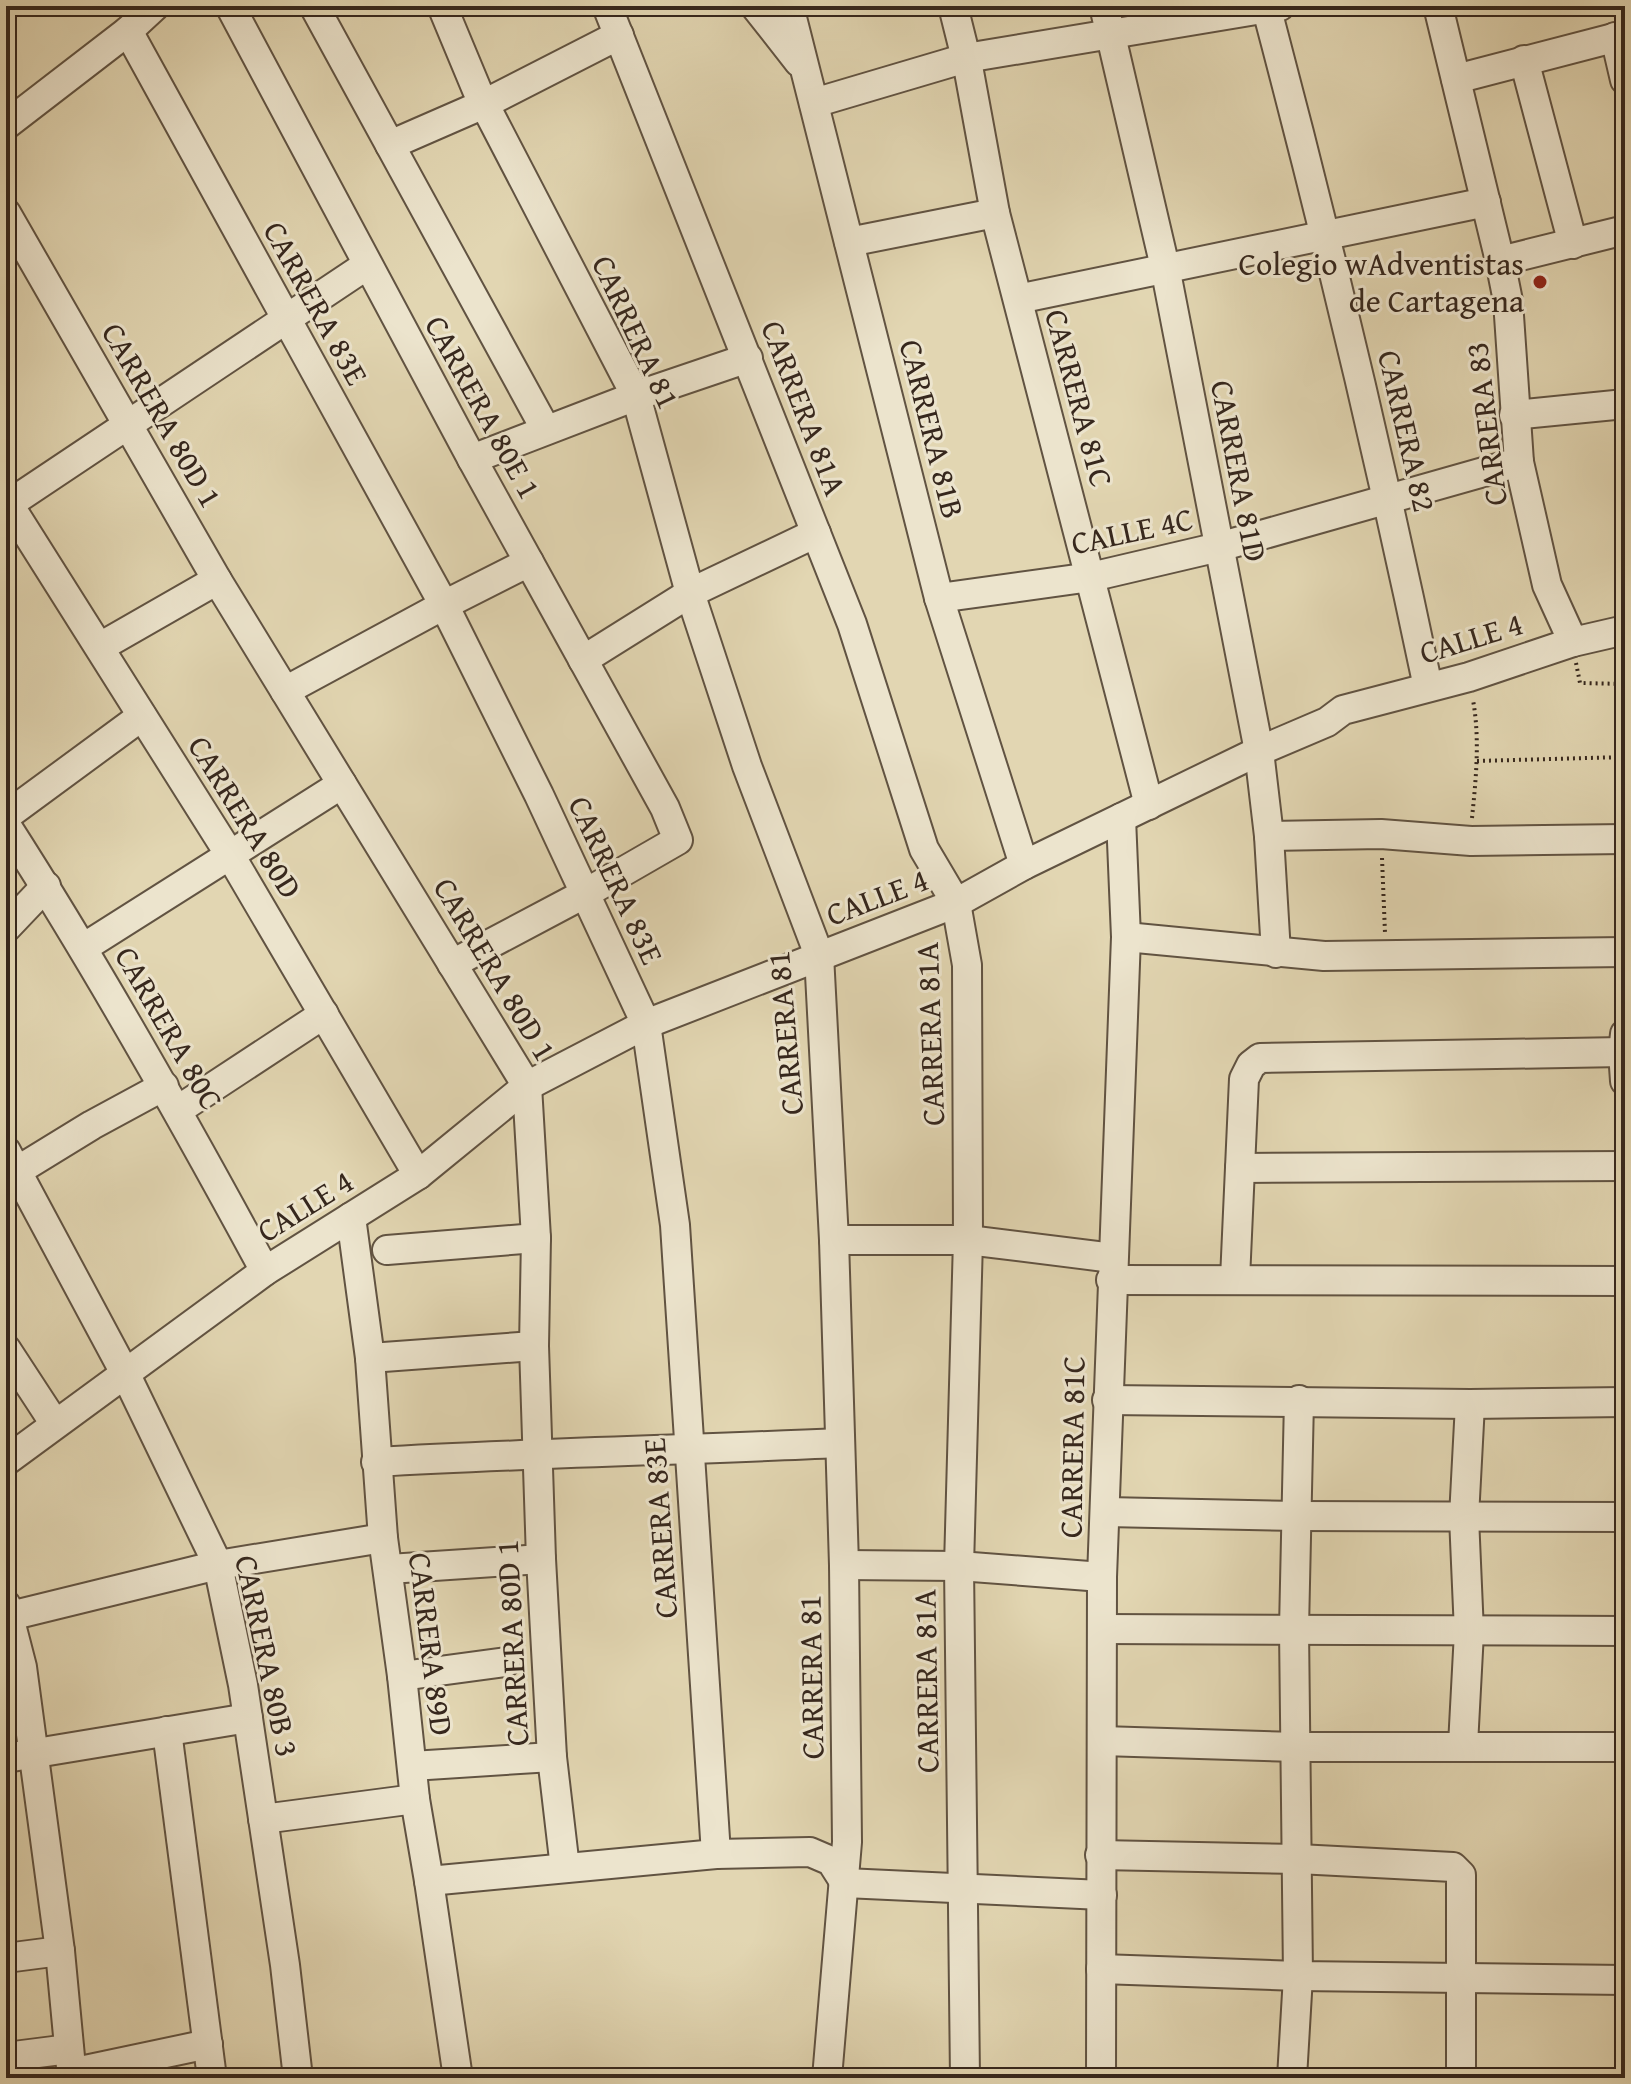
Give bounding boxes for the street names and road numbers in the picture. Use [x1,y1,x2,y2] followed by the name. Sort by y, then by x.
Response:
[252,212,381,393] street label: CARRERA 83E
[580,247,693,416] street label: CARRERA 81
[1033,304,1126,492] street label: CARRERA 81C
[414,306,553,507] street label: CARRERA 80E 1
[90,314,234,516] street label: CARRERA 80D 1
[750,314,860,503] street label: CARRERA 81A
[888,335,977,523] street label: CARRERA 81B
[1452,340,1519,509] street label: CARRERA 83
[1366,345,1449,516] street label: CARRERA 82
[1199,376,1280,566] street label: CARRERA 81D
[1067,495,1197,566] street label: CALLE 4C
[1413,600,1528,675] street label: CALLE 4
[177,726,314,907] street label: CARRERA 80D
[557,788,676,972] street label: CARRERA 83E
[819,856,935,937] street label: CALLE 4
[422,868,569,1069] street label: CARRERA 80D 1
[104,937,235,1118] street label: CARRERA 80C
[903,941,956,1127] street label: CARRERA 81A
[754,949,815,1117] street label: CARRERA 81
[247,1158,362,1254] street label: CALLE 4
[1046,1356,1097,1538] street label: CARRERA 81C
[630,1436,689,1620] street label: CARRERA 83E
[483,1539,540,1747] street label: CARRERA 80D 1
[397,1550,466,1738] street label: CARRERA 89D
[223,1551,312,1761] street label: CARRERA 80B 3
[900,1588,951,1773] street label: CARRERA 81A
[786,1594,835,1760] street label: CARRERA 81

